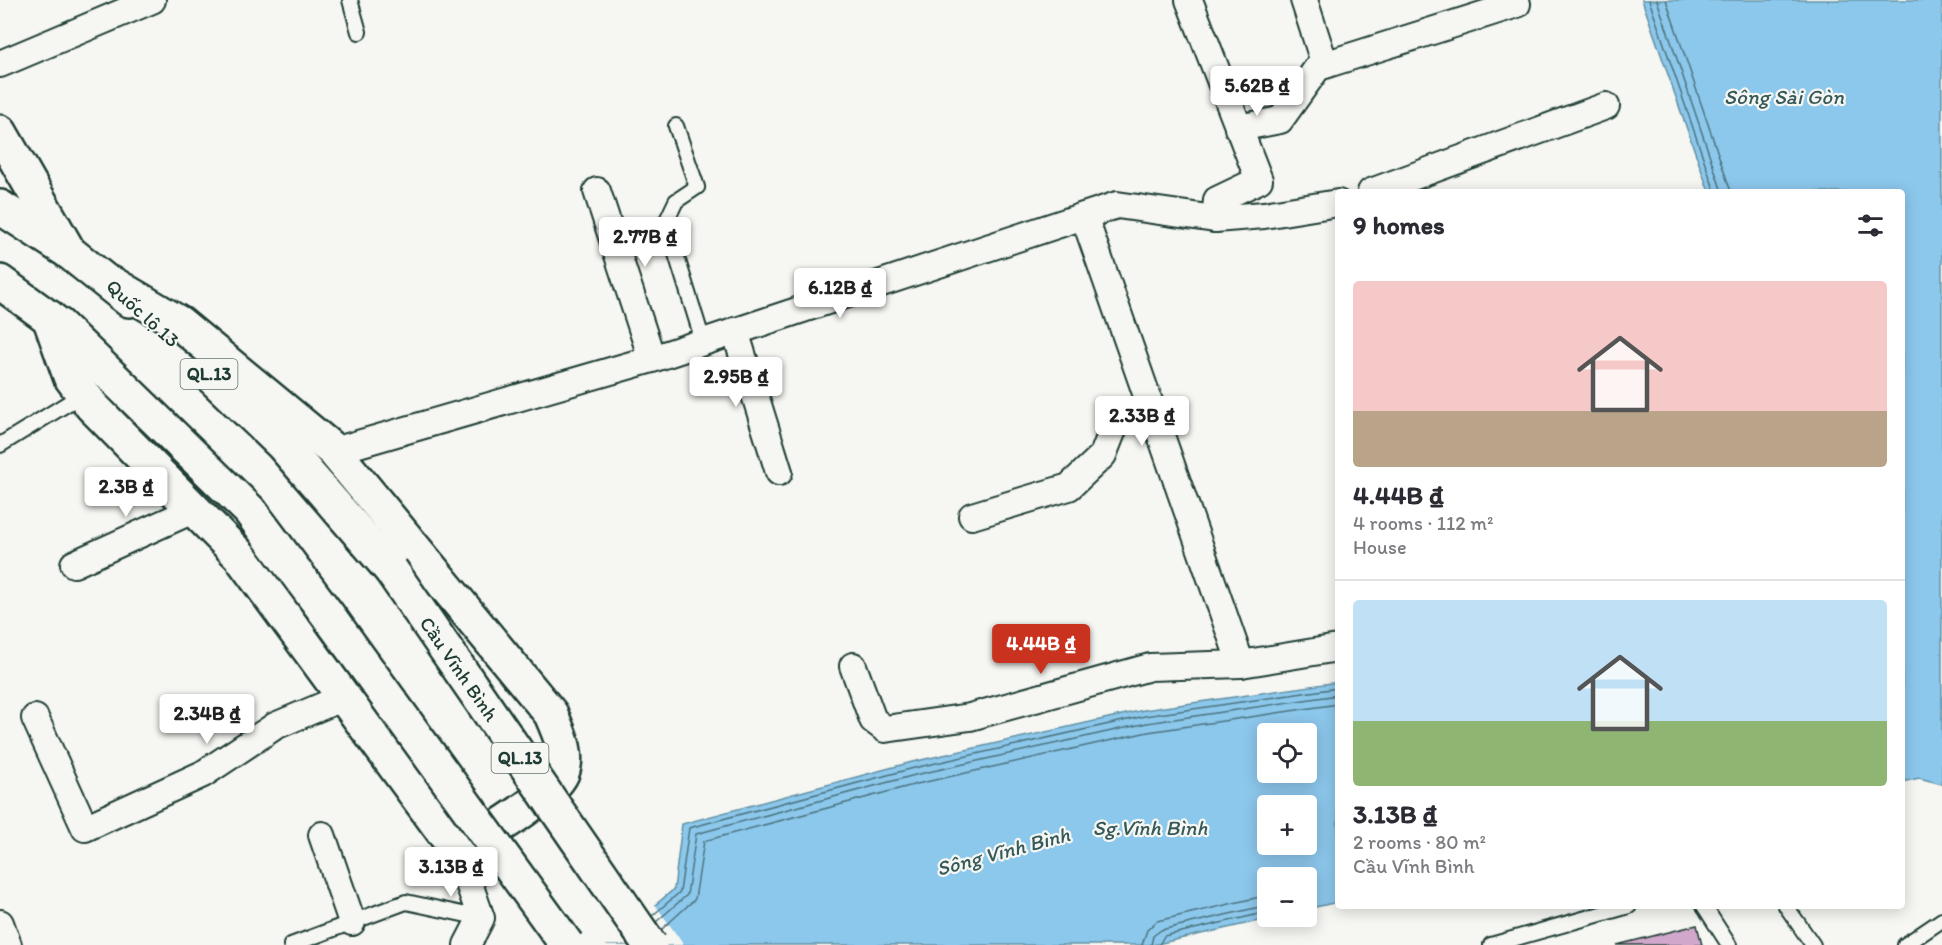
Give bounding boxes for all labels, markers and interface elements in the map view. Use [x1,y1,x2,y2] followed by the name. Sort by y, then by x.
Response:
[1202,66,1312,117] pin: 5.62B ₫
[1224,73,1290,97] text: 5.62B ₫
[1724,84,1844,109] water label: Sông Sài Gòn
[1353,209,1445,241] text: 9 homes
[1854,209,1887,242] icon: filters
[590,217,700,268] pin: 2.77B ₫
[613,224,677,248] text: 2.77B ₫
[785,268,895,319] pin: 6.12B ₫
[101,274,185,352] street label: Quốc lộ 13
[808,275,872,299] text: 6.12B ₫
[1566,320,1674,428] icon: home
[681,357,791,408] pin: 2.95B ₫
[180,359,238,389] road number: QL.13
[703,364,769,388] text: 2.95B ₫
[1087,396,1197,447] pin: 2.33B ₫
[1109,403,1175,427] text: 2.33B ₫
[77,467,175,518] pin: 2.3B ₫
[98,474,154,498] text: 2.3B ₫
[1353,479,1444,511] text: 4.44B ₫
[1353,511,1493,535] text: 4 rooms · 112 m²
[1353,535,1407,559] text: House
[415,612,504,726] street label: Cầu Vĩnh Bình
[986,624,1096,675] pin: 4.44B ₫
[1006,631,1076,655] text: 4.44B ₫
[1566,639,1674,747] icon: home
[152,694,262,745] pin: 2.34B ₫
[173,701,241,725] text: 2.34B ₫
[1257,723,1317,927] map controls
[1257,723,1317,783] button: locate
[492,743,548,773] road number: QL.13
[1257,795,1317,855] button: +
[1353,798,1437,830] text: 3.13B ₫
[1093,815,1207,840] water label: Sg.Vĩnh Bình
[934,821,1073,881] water label: Sông Vĩnh Bình
[1353,830,1486,854] text: 2 rooms · 80 m²
[396,847,506,898] pin: 3.13B ₫
[419,854,483,878] text: 3.13B ₫
[1353,854,1475,878] text: Cầu Vĩnh Bình
[1257,867,1317,927] button: −

